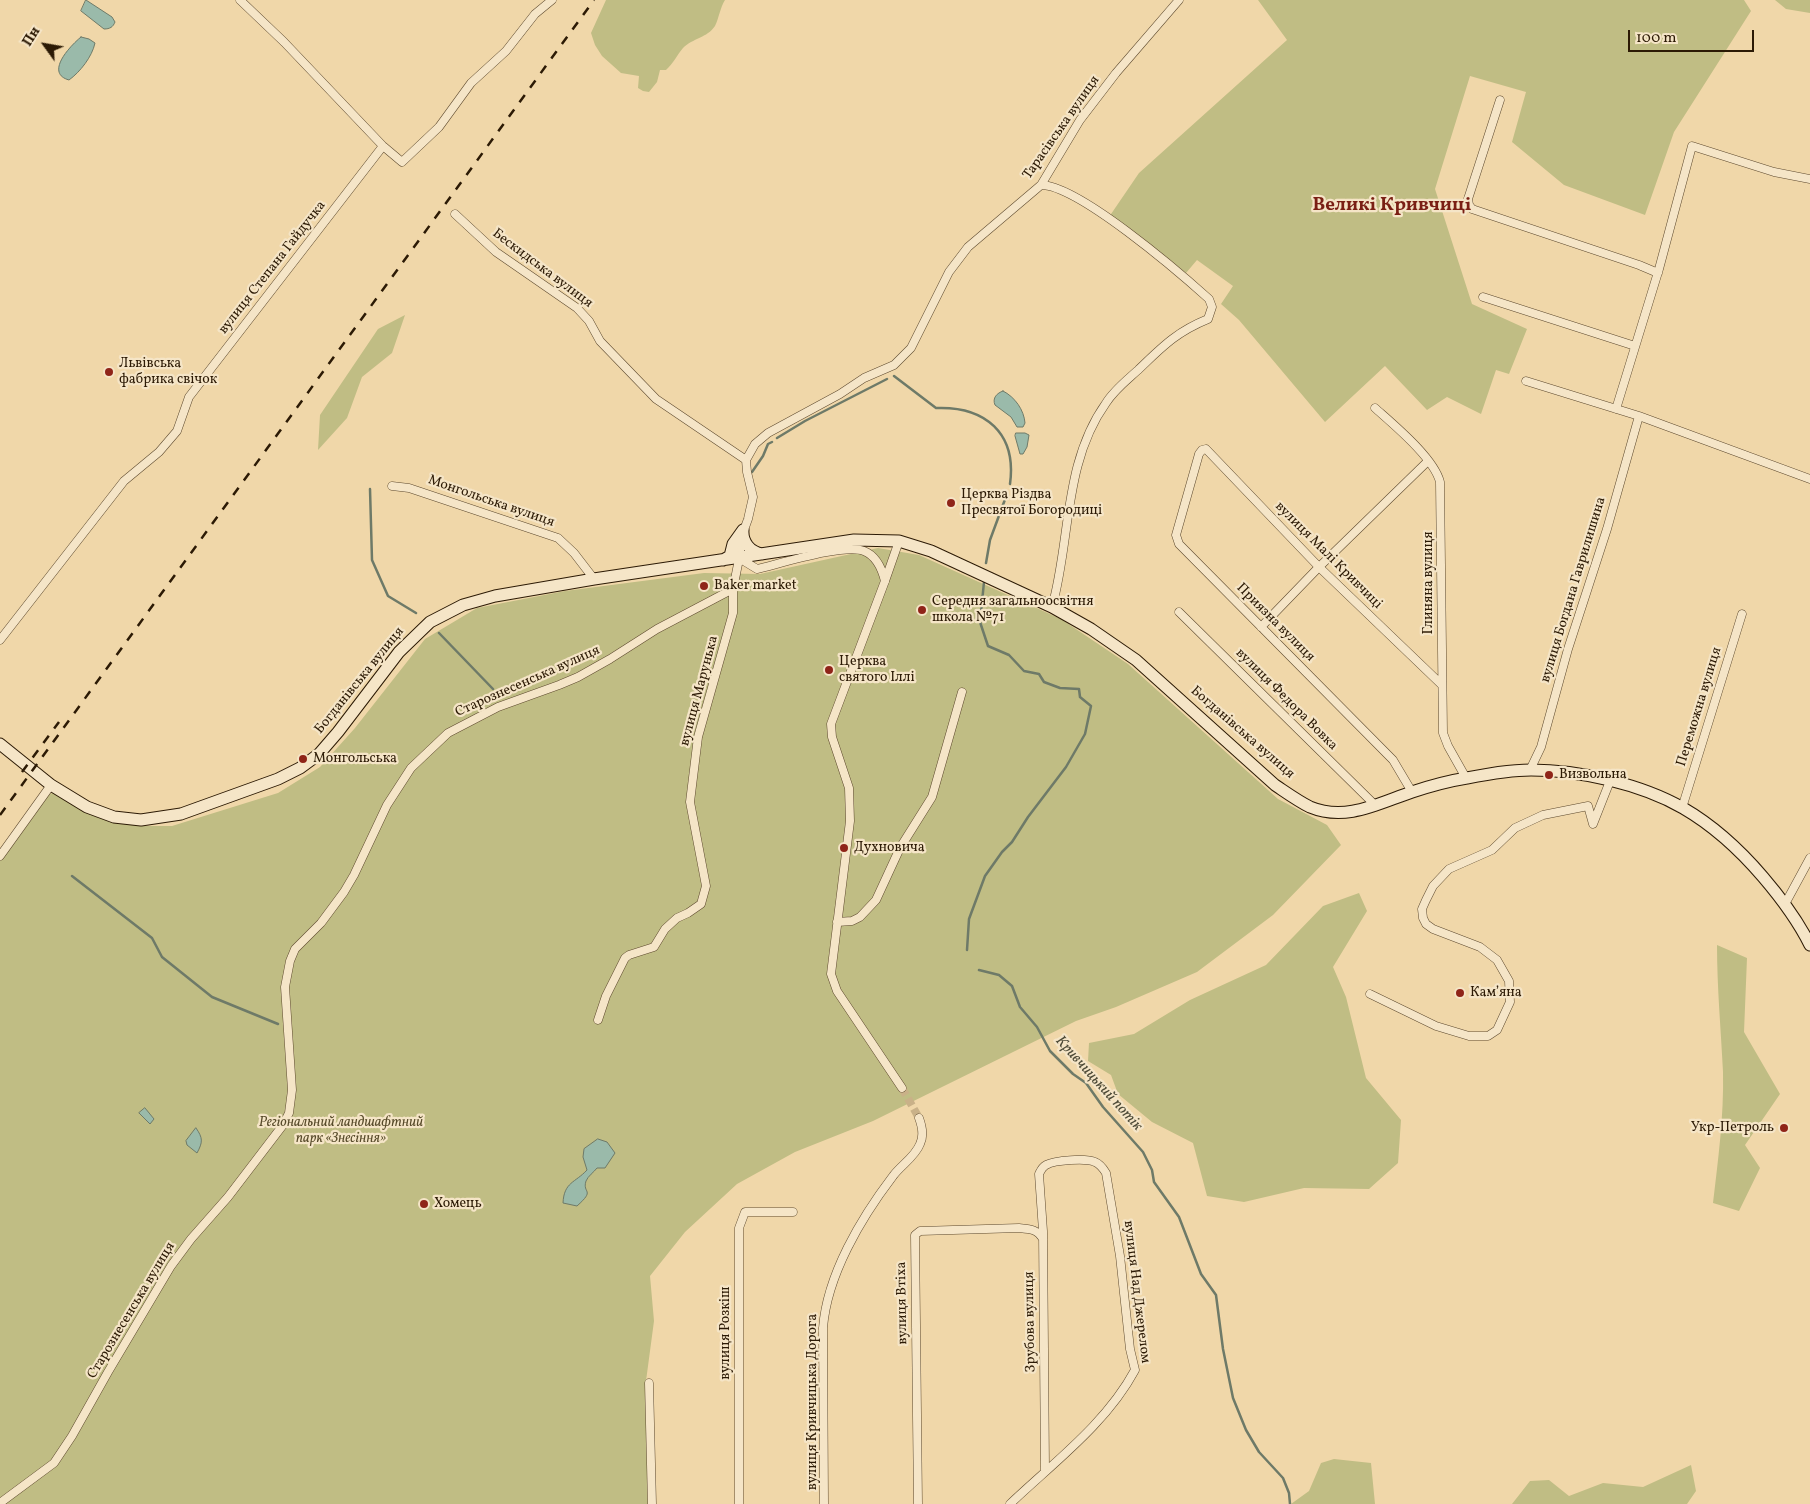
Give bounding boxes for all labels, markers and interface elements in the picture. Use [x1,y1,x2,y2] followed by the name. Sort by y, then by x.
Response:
[20,20,70,70] north arrow
[1630,20,1756,52] scale bar
[19,23,45,50] text: Пн
[1636,28,1676,49] text: 100 m
[1020,73,1104,183] street label: Тарасівська вулиця
[1312,196,1472,218] district label: Великі Кривчиці
[216,198,330,338] street label: вулиця Степана Гайдучка
[488,226,596,312] street label: Бескидська вулиця
[119,356,217,388] place label: Львівська фабрика свічок
[103,366,115,378] marker: Львівська фабрика свічок
[426,472,556,532] street label: Монгольська вулиця
[961,487,1102,520] place label: Церква Різдва Пресвятої Богородиці
[1538,495,1610,685] street label: вулиця Богдана Гаврилишина
[945,497,957,509] marker: Церква Різдва Пресвятої Богородиці
[1271,499,1385,613] street label: вулиця Малі Кривчиці
[1421,532,1437,634] street label: Глиняна вулиця
[714,578,797,594] place label: Baker market
[698,580,710,592] marker: Baker market
[1232,580,1318,666] street label: Приязна вулиця
[932,594,1093,626] place label: Середня загальноосвітня школа №71
[916,604,928,616] marker: Середня загальноосвітня школа №71
[312,624,408,738] street label: Богданівська вулиця
[677,634,723,748] street label: вулиця Марунька
[453,643,603,721] street label: Старознесенська вулиця
[1231,645,1341,755] street label: вулиця Федора Вовка
[1674,645,1726,769] street label: Переможна вулиця
[839,654,915,686] place label: Церква святого Іллі
[823,664,835,676] marker: Церква святого Іллі
[1186,683,1298,783] street label: Богданівська вулиця
[313,751,397,767] place label: Монгольська
[297,753,309,765] marker: Монгольська
[1559,767,1627,783] place label: Визвольна
[1543,769,1555,781] marker: Визвольна
[854,840,925,856] place label: Духновича
[838,842,850,854] marker: Духновича
[1470,985,1522,1001] place label: Кам’яна
[1454,987,1466,999] marker: Кам’яна
[1051,1033,1145,1135] water label: Кривчицький потік
[259,1115,423,1148] park label: Регіональний ландшафтний парк «Знесіння»
[1691,1120,1774,1136] place label: Укр-Петроль
[1778,1122,1790,1134] marker: Укр-Петроль
[434,1196,482,1212] place label: Хомець
[418,1198,430,1210] marker: Хомець
[1119,1220,1153,1364] street label: вулиця Над Джерелом
[85,1240,179,1382] street label: Старознесенська вулиця
[894,1261,912,1345] street label: вулиця Втіха
[1022,1271,1040,1373] street label: Зрубова вулиця
[718,1286,734,1380] street label: вулиця Розкіш
[805,1314,821,1490] street label: вулиця Кривчицька Дорога

